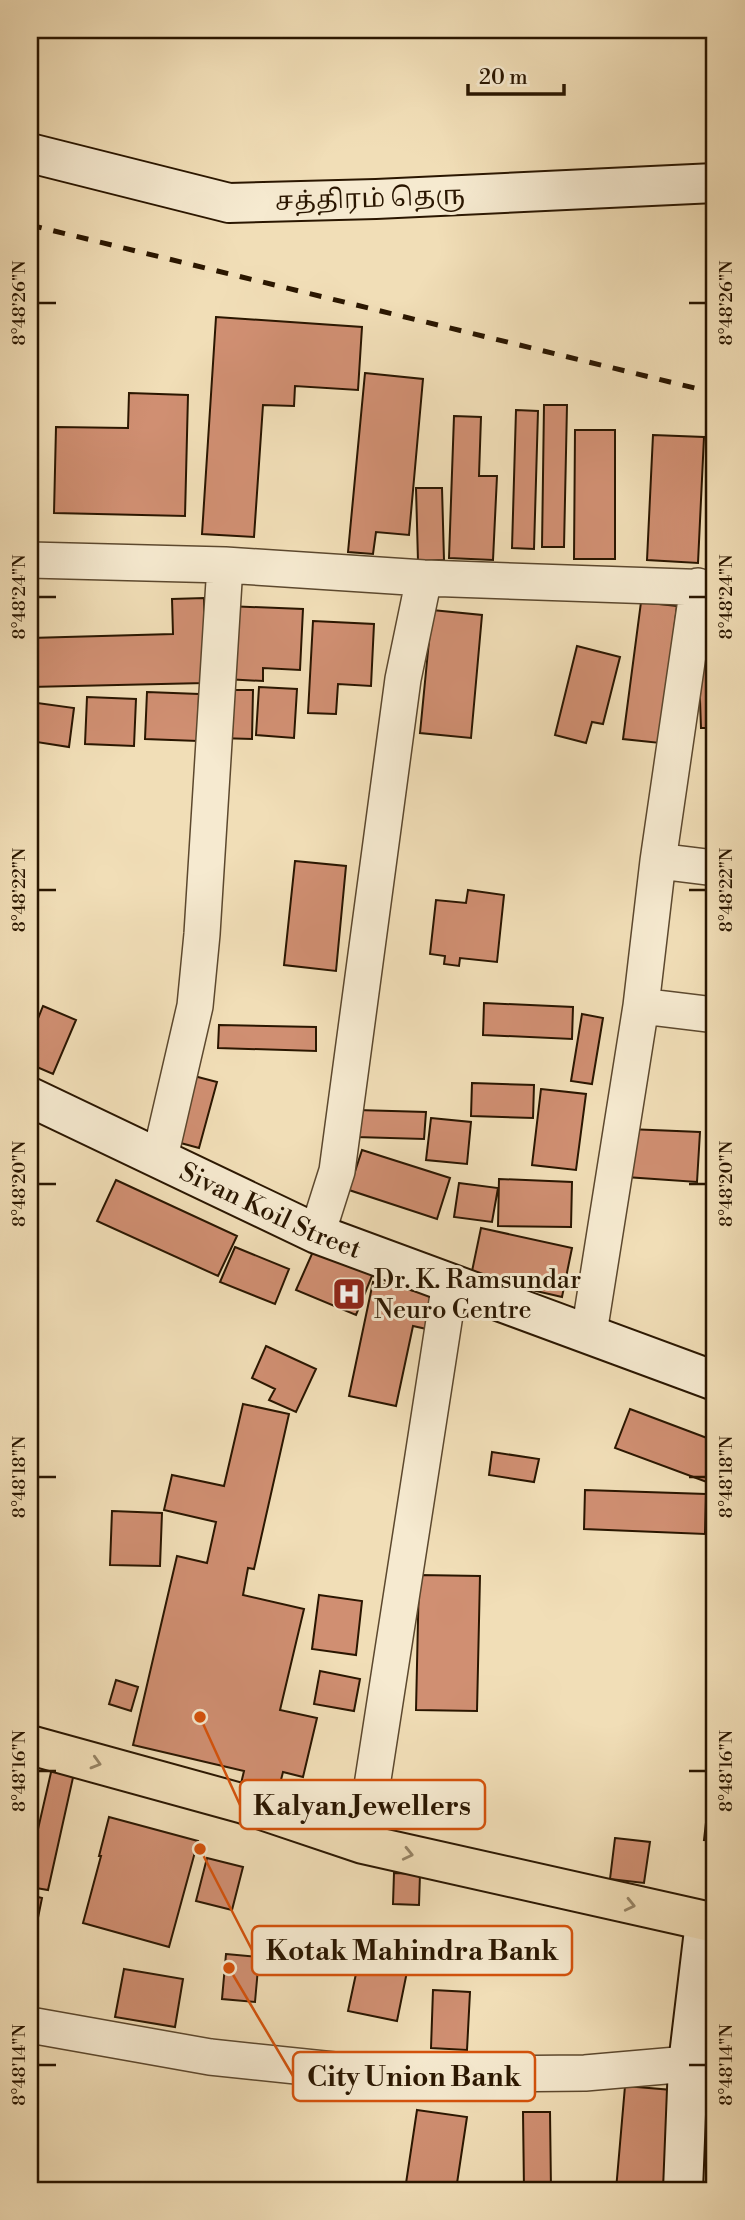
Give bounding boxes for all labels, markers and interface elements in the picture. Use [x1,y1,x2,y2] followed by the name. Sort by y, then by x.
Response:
[468,52,565,96] scale bar
[479,65,528,91] text: 20 m
[274,180,466,218] street label: சத்திரம் தெரு
[8,260,31,346] text: 8°48'26"N
[715,260,738,346] text: 8°48'26"N
[8,554,31,639] text: 8°48'24"N
[715,554,738,639] text: 8°48'24"N
[8,847,31,932] text: 8°48'22"N
[715,847,738,932] text: 8°48'22"N
[8,1140,31,1227] text: 8°48'20"N
[715,1140,738,1227] text: 8°48'20"N
[174,1156,365,1266] street label: Sivan Koil Street
[374,1264,581,1326] place label: Dr. K. Ramsundar Neuro Centre
[330,1275,368,1313] hospital icon: Dr. K. Ramsundar Neuro Centre
[8,1435,31,1518] text: 8°48'18"N
[715,1435,738,1518] text: 8°48'18"N
[8,1729,31,1812] text: 8°48'16"N
[715,1729,738,1812] text: 8°48'16"N
[89,1755,101,1769] one-way arrow
[240,1780,485,1829] callout: Kalyan Jewellers
[253,1789,471,1824] text: Kalyan Jewellers
[402,1846,414,1860] one-way arrow
[624,1896,636,1911] one-way arrow
[252,1926,572,1975] callout: Kotak Mahindra Bank
[266,1934,559,1969] text: Kotak Mahindra Bank
[8,2024,31,2106] text: 8°48'14"N
[715,2024,738,2106] text: 8°48'14"N
[293,2052,535,2101] callout: City Union Bank
[307,2060,522,2095] text: City Union Bank

